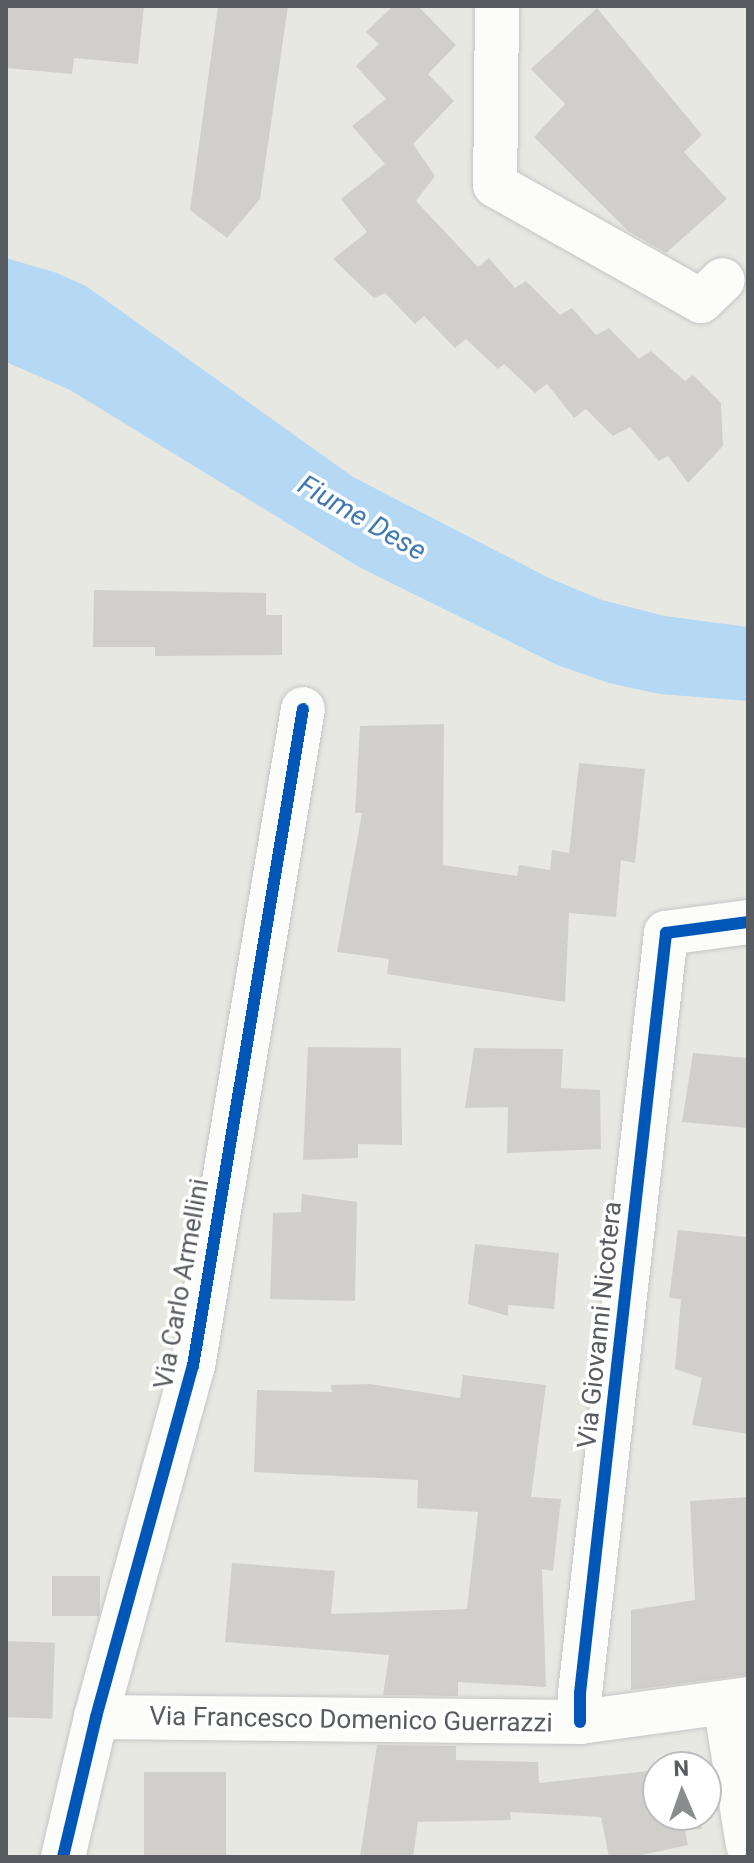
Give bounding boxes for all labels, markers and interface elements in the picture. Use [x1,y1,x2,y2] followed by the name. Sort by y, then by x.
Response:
[292,468,432,568] water label: Fiume Dese
[148,1176,216,1392] street label: Via Carlo Armellini
[572,1200,628,1450] street label: Via Giovanni Nicotera
[149,1701,553,1739] street label: Via Francesco Domenico Guerrazzi
[642,1751,722,1831] north arrow
[673,1756,689,1781] text: N

